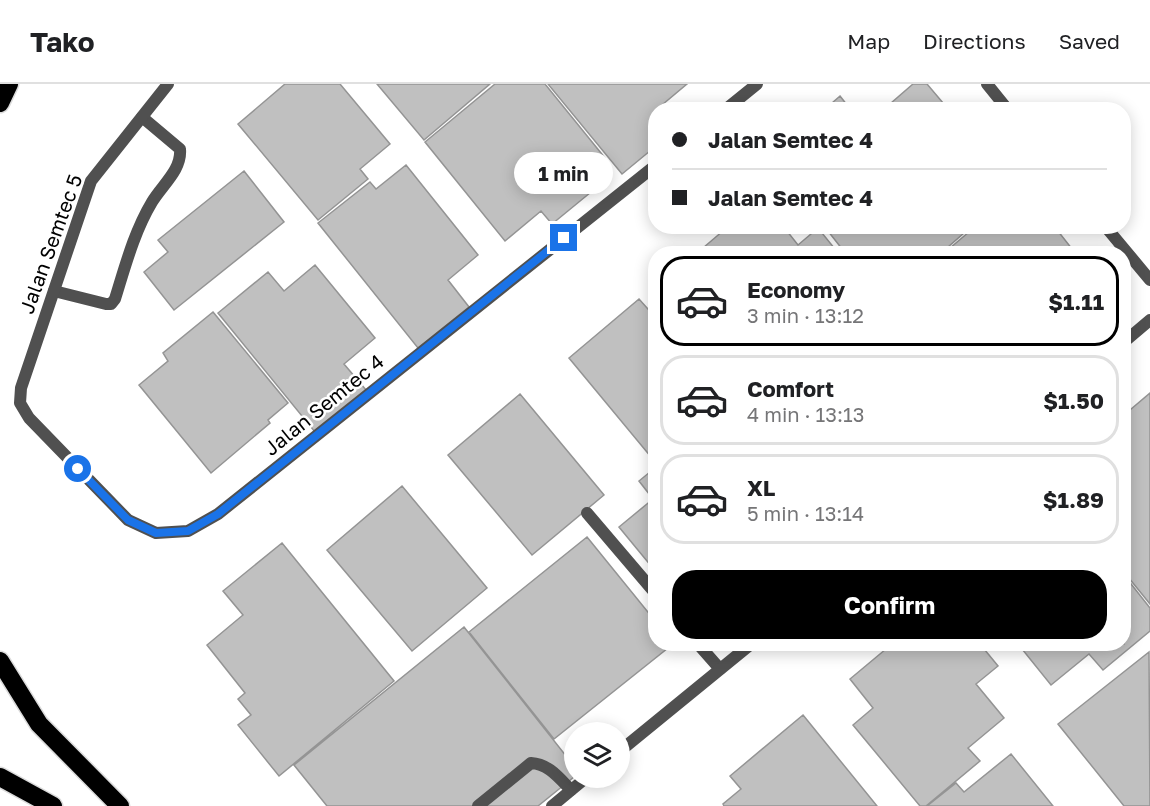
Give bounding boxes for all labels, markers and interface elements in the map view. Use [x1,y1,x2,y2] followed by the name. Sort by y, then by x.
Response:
[30,25,95,58] text: Tako
[847,28,890,54] text: Map
[923,28,1026,54] text: Directions
[1059,28,1120,54] text: Saved
[708,126,873,153] text: Jalan Semtec 4
[514,151,614,193] callout: 1 min
[538,161,589,185] text: 1 min
[14,171,86,317] street label: Jalan Semtec 5
[708,184,873,211] text: Jalan Semtec 4
[550,224,577,251] route end
[675,274,729,328] icon: car
[747,276,845,303] text: Economy
[1048,288,1104,315] text: $1.11
[747,303,864,327] text: 3 min · 13:12
[259,349,388,460] street label: Jalan Semtec 4
[675,373,729,427] icon: car
[747,375,834,402] text: Comfort
[1043,387,1104,414] text: $1.50
[747,402,864,426] text: 4 min · 13:13
[64,455,91,482] route start
[675,472,729,526] icon: car
[747,474,775,501] text: XL
[1043,486,1104,513] text: $1.89
[747,501,864,525] text: 5 min · 13:14
[672,570,1107,639] button: Confirm
[564,722,630,788] map controls
[564,722,630,788] button: layers

